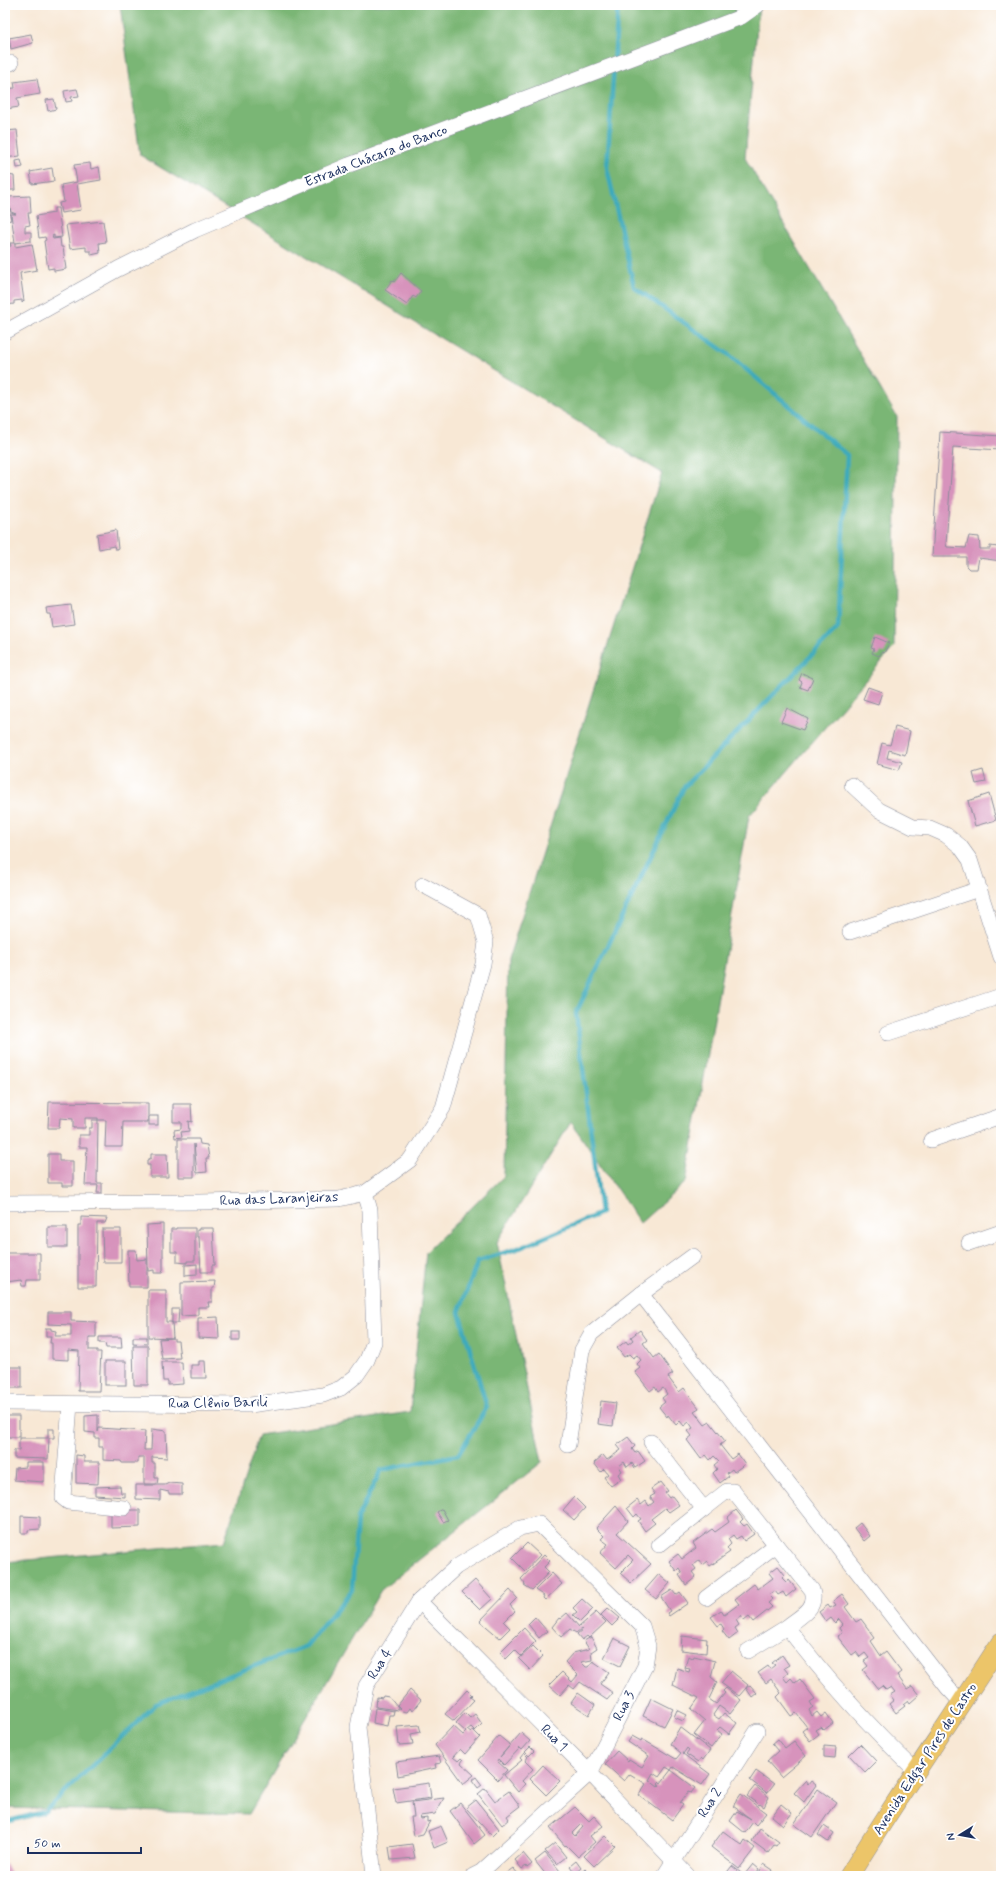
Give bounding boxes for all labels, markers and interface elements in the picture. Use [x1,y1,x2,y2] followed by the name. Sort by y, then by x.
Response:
[302,120,450,192] street label: Estrada Chácara do Banco
[219,1188,339,1210] street label: Rua das Laranjeiras
[168,1393,268,1413] street label: Rua Clênio Barili
[364,1645,396,1683] street label: Rua 4
[869,1680,983,1840] street label: Avenida Edgar Pires de Castro
[609,1688,639,1724] street label: Rua 3
[537,1721,571,1755] street label: Rua 1
[694,1785,726,1821] street label: Rua 2
[940,1815,980,1855] north arrow
[28,1829,141,1855] scale bar
[944,1832,959,1842] text: N
[34,1836,61,1852] text: 50 m

